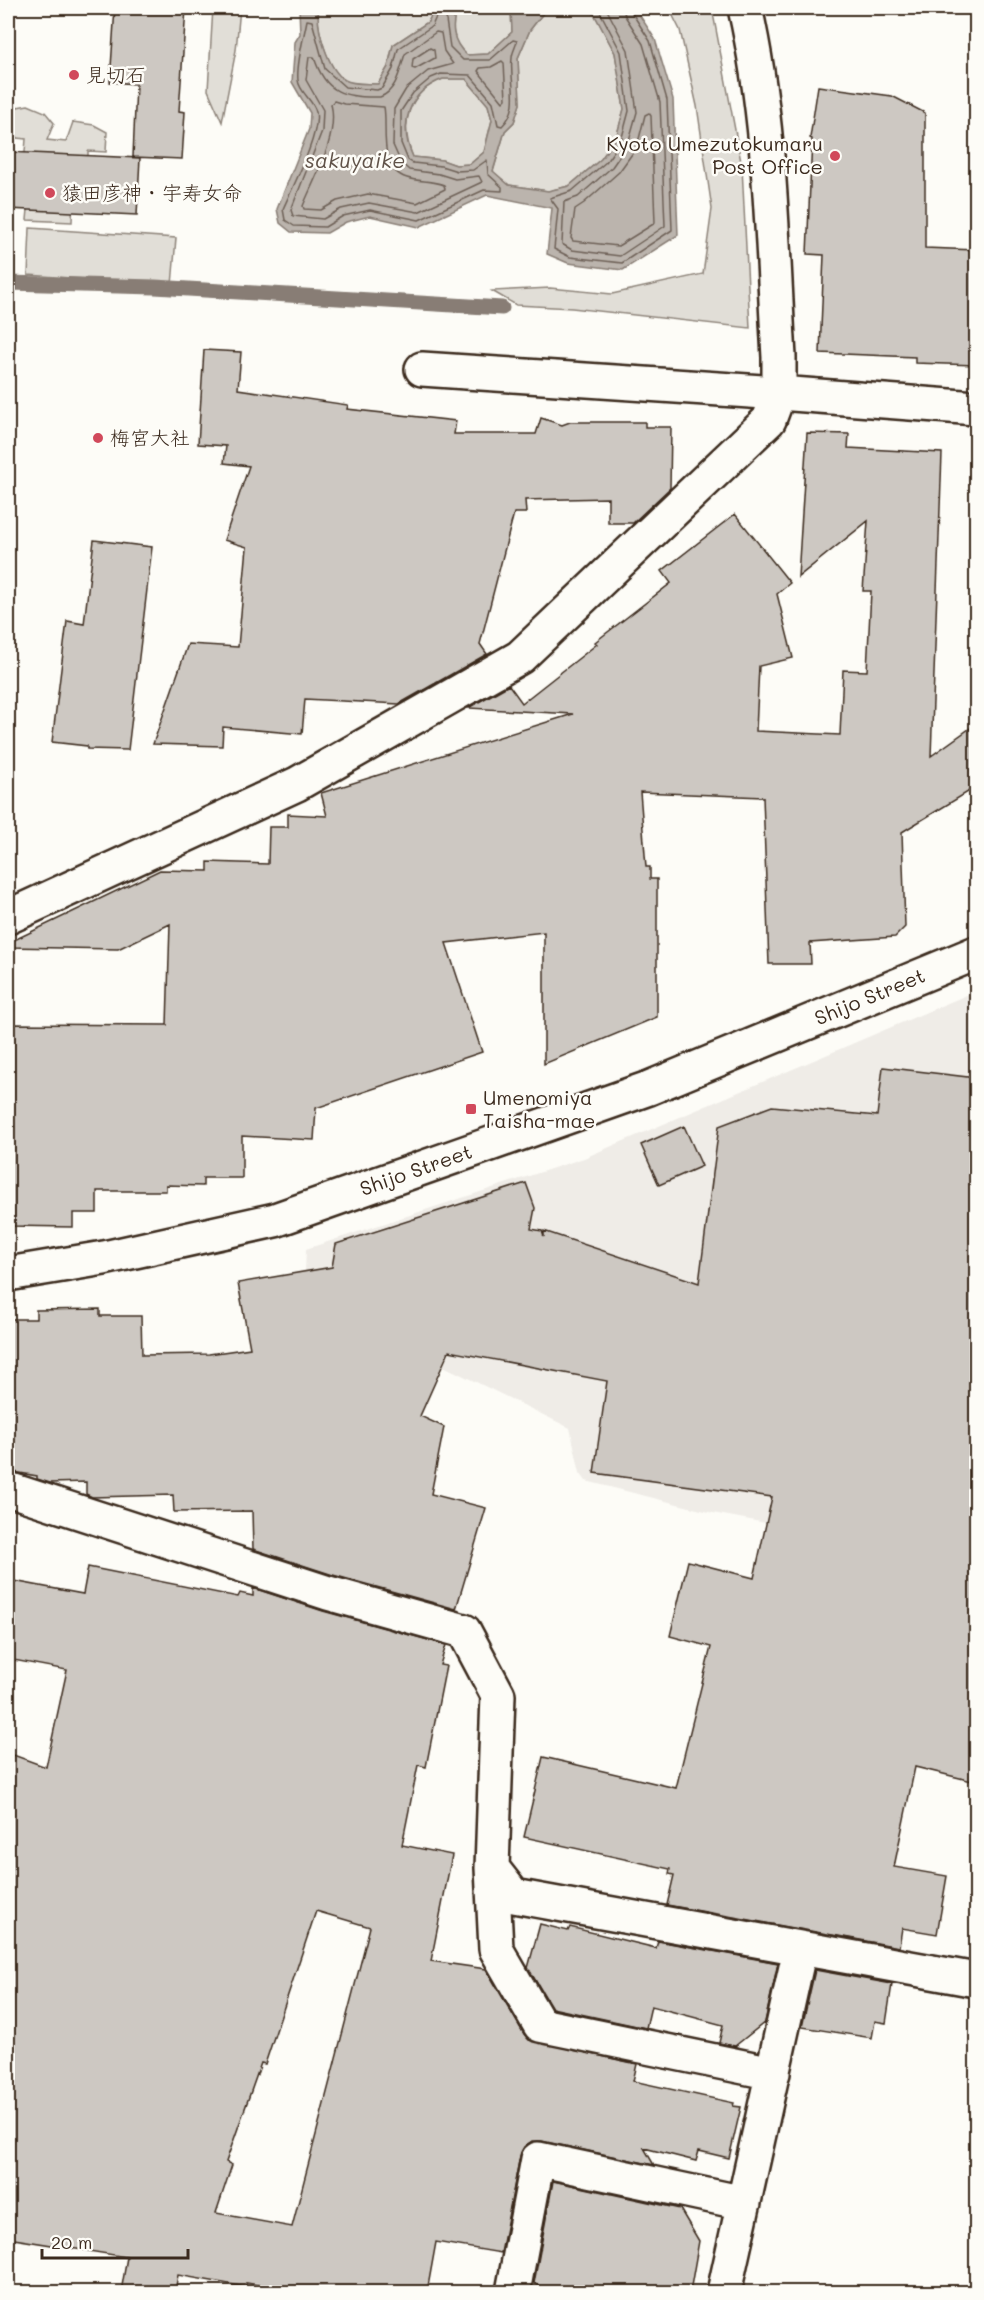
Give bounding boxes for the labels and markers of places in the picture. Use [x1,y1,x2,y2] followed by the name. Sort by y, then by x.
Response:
[86,61,146,87] place label: 見切石
[67,68,81,82] marker: 見切石
[606,130,823,179] place label: Kyoto Umezutokumaru Post Office
[828,149,842,163] marker: Kyoto Umezutokumaru Post Office
[62,179,242,205] place label: 猿田彦神・宇寿女命
[43,186,57,200] marker: 猿田彦神・宇寿女命
[110,424,190,450] place label: 梅宮大社
[91,431,105,445] marker: 梅宮大社
[483,1084,595,1133] place label: Umenomiya Taisha-mae
[464,1102,478,1116] marker: Umenomiya Taisha-mae

